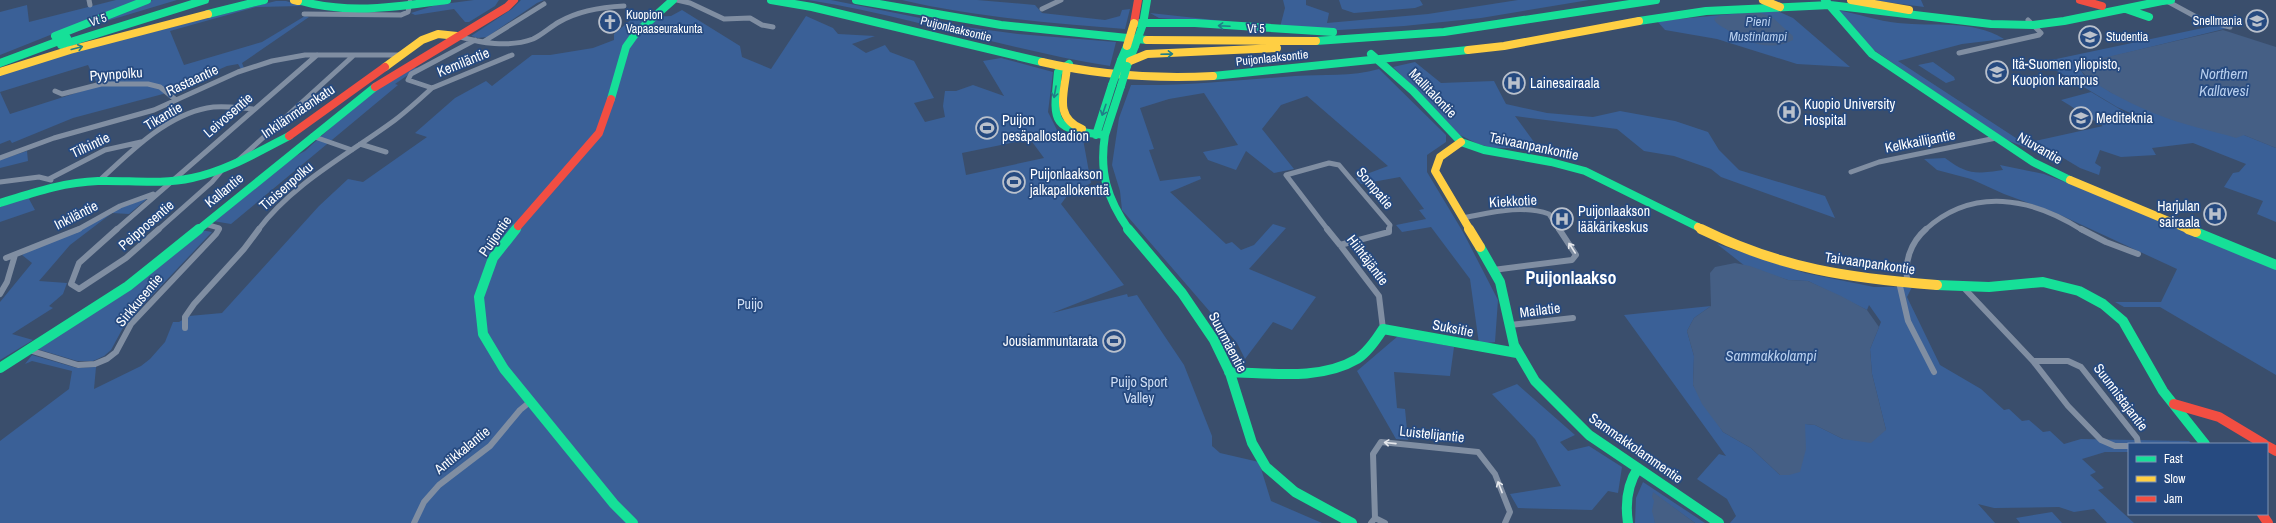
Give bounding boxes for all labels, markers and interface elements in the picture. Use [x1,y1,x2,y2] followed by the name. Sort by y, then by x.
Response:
[626,7,703,37] place label: Kuopion Vapaaseurakunta
[2244,8,2270,34] school or university icon: Snellmania
[597,9,623,35] church icon: Kuopion Vapaaseurakunta
[87,10,109,30] street label: Vt 5
[919,12,993,46] street label: Puijonlaaksontie
[1729,13,1787,45] water label: Pieni Mustinlampi
[2193,13,2243,29] place label: Snellmania
[1247,21,1265,37] street label: Vt 5
[1218,22,1231,30] one-way arrow
[2077,24,2103,50] school or university icon: Studentia
[2106,29,2149,45] place label: Studentia
[434,43,492,81] street label: Kemiläntie
[71,44,84,51] one-way arrow
[1235,46,1309,70] street label: Puijonlaaksontie
[1160,50,1173,57] one-way arrow
[2012,55,2121,89] place label: Itä-Suomen yliopisto, Kuopion kampus
[1984,59,2010,85] school or university icon: Itä-Suomen yliopisto, Kuopion kampus
[163,60,221,100] street label: Rastaantie
[89,63,143,85] street label: Pyynpolku
[2199,63,2250,101] water label: Northern Kallavesi
[1405,64,1461,122] street label: Mallitalontie
[1501,70,1527,96] hospital icon: Lainesairaala
[1530,74,1600,92] place label: Lainesairaala
[258,80,338,142] street label: Inkilänmäenkatu
[1051,86,1059,99] one-way arrow
[200,89,256,141] street label: Leivosentie
[1804,95,1896,129] place label: Kuopio University Hospital
[141,98,185,134] street label: Tikantie
[1776,99,1802,125] hospital icon: Kuopio University Hospital
[1099,103,1107,115] one-way arrow
[2068,105,2094,131] school or university icon: Mediteknia
[2096,109,2153,127] place label: Mediteknia
[1002,111,1089,145] place label: Puijon pesäpallostadion
[974,115,1000,141] sports icon: Puijon pesäpallostadion
[1883,125,1957,157] street label: Kelkkailijantie
[68,128,112,162] street label: Tilhintie
[1488,128,1580,164] street label: Taivaanpankontie
[2014,128,2066,168] street label: Niuvantie
[255,158,317,214] street label: Tiaisenpolku
[1352,163,1398,213] street label: Sompatie
[1029,165,1110,199] place label: Puijonlaakson jalkapallokenttä
[201,169,247,211] street label: Kallantie
[1001,169,1027,195] sports icon: Puijonlaakson jalkapallokenttä
[1489,191,1537,211] street label: Kiekkotie
[51,196,101,234] street label: Inkiläntie
[115,196,177,254] street label: Peipposentie
[2157,197,2201,231] place label: Harjulan sairaala
[2202,201,2228,227] hospital icon: Harjulan sairaala
[1578,202,1650,236] place label: Puijonlaakson lääkärikeskus
[1549,206,1575,232] hospital icon: Puijonlaakson lääkärikeskus
[475,212,515,260] street label: Puijontie
[1343,231,1393,289] street label: Hiihtäjäntie
[1568,242,1576,253] one-way arrow
[1824,248,1916,278] street label: Taivaanpankontie
[1525,265,1617,290] district label: Puijonlaakso
[112,270,166,330] street label: Sirkkusentie
[737,295,763,313] park label: Puijo
[1519,299,1561,321] street label: Mailatie
[1205,309,1251,375] street label: Suurmäentie
[1431,315,1475,341] street label: Suksitie
[1101,328,1127,354] sports icon: Jousiammuntarata
[1003,332,1099,350] place label: Jousiammuntarata
[1725,345,1817,366] water label: Sammakkolampi
[2090,360,2152,434] street label: Suunnistajantie
[1111,373,1167,407] park label: Puijo Sport Valley
[1585,409,1687,487] street label: Sammakkolammentie
[430,422,493,479] street label: Antikkalantie
[1399,422,1465,446] street label: Luistelijantie
[1384,439,1397,447] one-way arrow
[2128,443,2268,515] legend
[2164,451,2183,467] text: Fast
[2164,471,2186,487] text: Slow
[1496,481,1504,493] one-way arrow
[2164,491,2183,507] text: Jam

